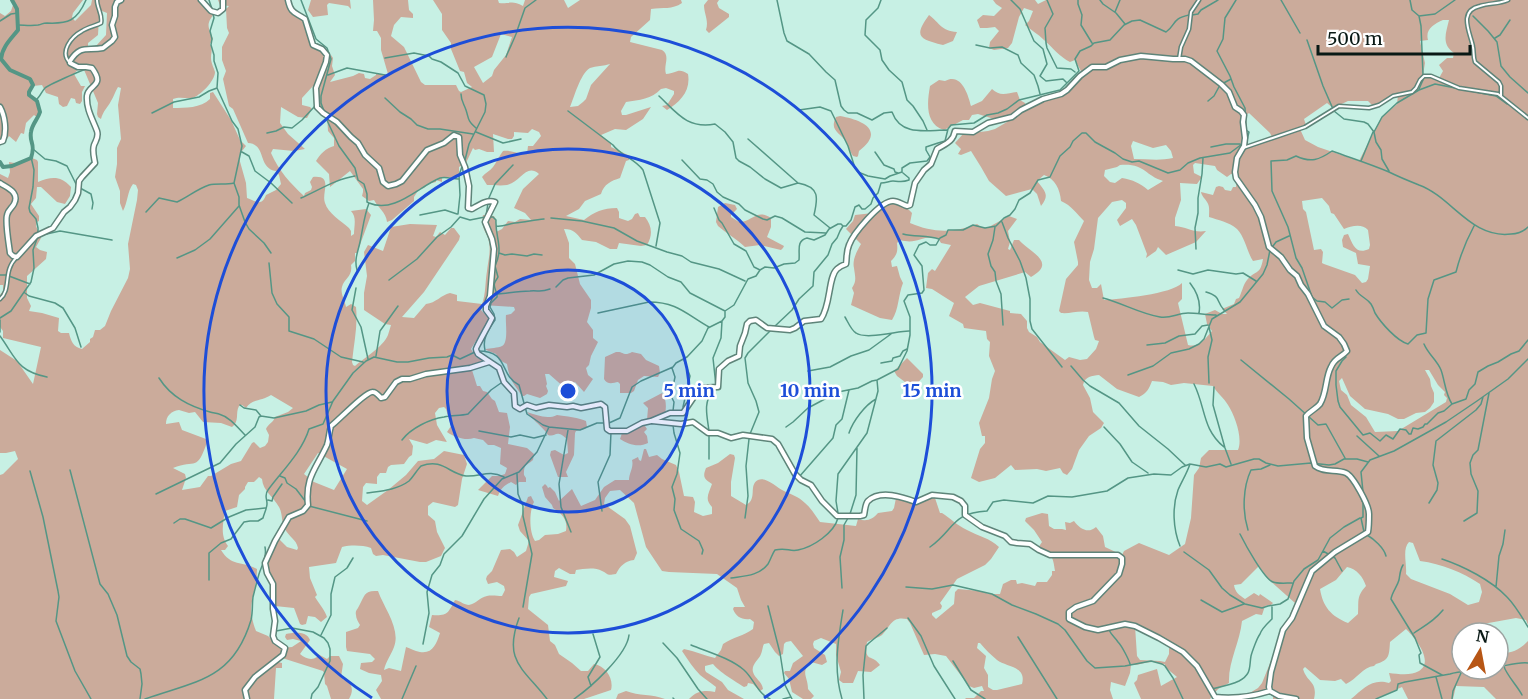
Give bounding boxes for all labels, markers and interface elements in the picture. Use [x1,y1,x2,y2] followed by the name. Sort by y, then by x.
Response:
[1318,18,1470,56] scale bar
[1327,27,1383,50] text: 500 m
[663,379,715,402] text: 5 min
[780,379,840,402] text: 10 min
[902,379,962,402] text: 15 min
[558,381,578,401] centre of rings
[1450,621,1510,681] north arrow
[1475,625,1491,647] text: N

